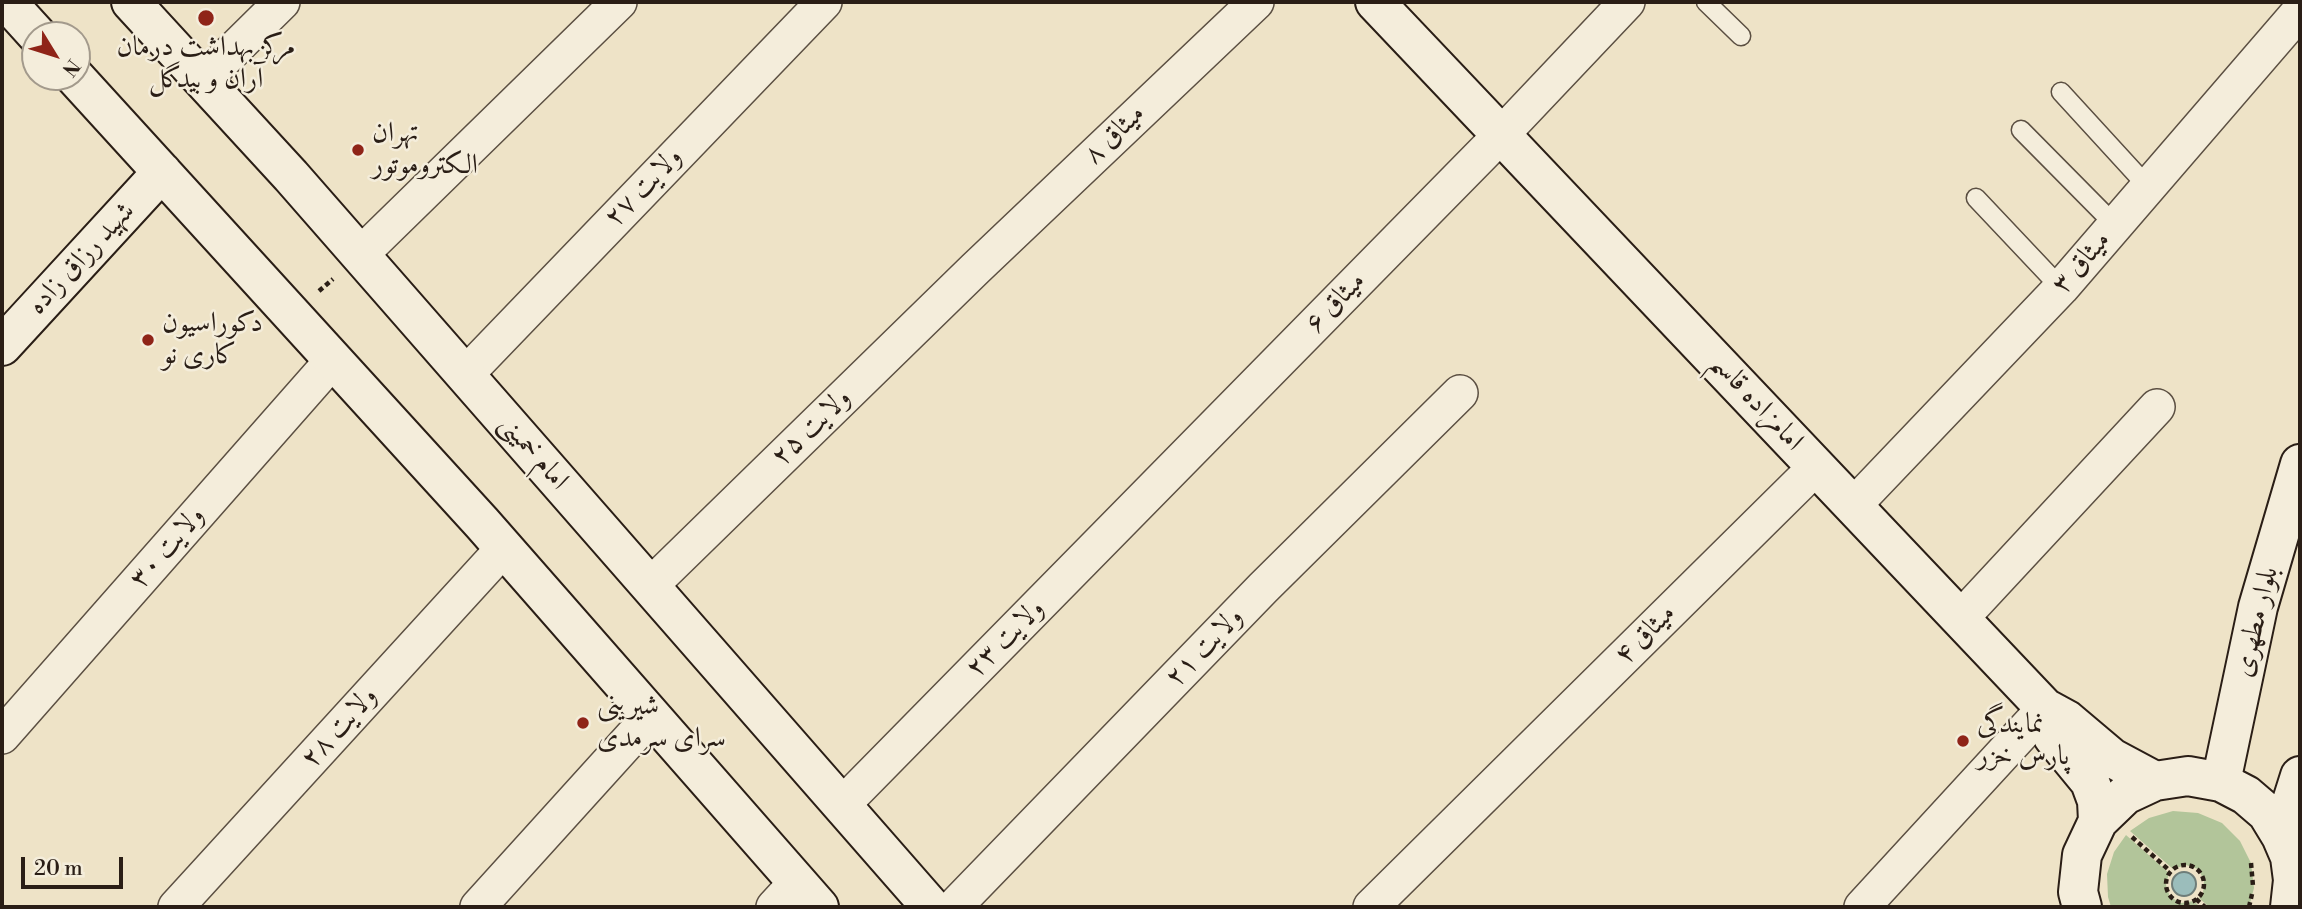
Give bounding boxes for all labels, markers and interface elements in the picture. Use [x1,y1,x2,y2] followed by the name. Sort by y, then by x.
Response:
[196,8,216,28] marker: مرکز بهداشت درمان آران و بیدگل
[21,21,91,91] north arrow
[117,31,295,97] place label: مرکز بهداشت درمان آران و بیدگل
[57,54,85,81] text: N
[1077,98,1153,172] street label: میثاق ۸
[372,117,478,183] place label: تهران الکتروموتور
[598,141,690,235] street label: ولایت ۲۷
[350,142,366,158] marker: تهران الکتروموتور
[21,196,143,322] street label: شهید رزاق زاده
[2046,225,2118,301] street label: میثاق ۳
[1299,265,1373,341] street label: میثاق ۶
[162,307,263,373] place label: دکوراسیون کاری نو
[140,332,156,348] marker: دکوراسیون کاری نو
[1702,347,1810,459] street label: امامزاده قاسم
[765,382,859,474] street label: ولایت ۲۵
[491,408,575,498] street label: امام خمینی
[123,500,213,596] street label: ولایت ۳۰
[2227,563,2287,681] street label: بلوار مطهری
[960,593,1052,685] street label: ولایت ۲۳
[1609,598,1683,672] street label: میثاق ۴
[1159,601,1251,695] street label: ولایت ۲۱
[295,681,385,775] street label: ولایت ۲۸
[597,690,726,756] place label: شیرینی سرای سرمدی
[1977,708,2069,774] place label: نمایندگی پارس خزر
[575,715,591,731] marker: شیرینی سرای سرمدی
[1955,733,1971,749] marker: نمایندگی پارس خزر
[24,842,126,886] scale bar
[34,856,83,882] text: 20 m

